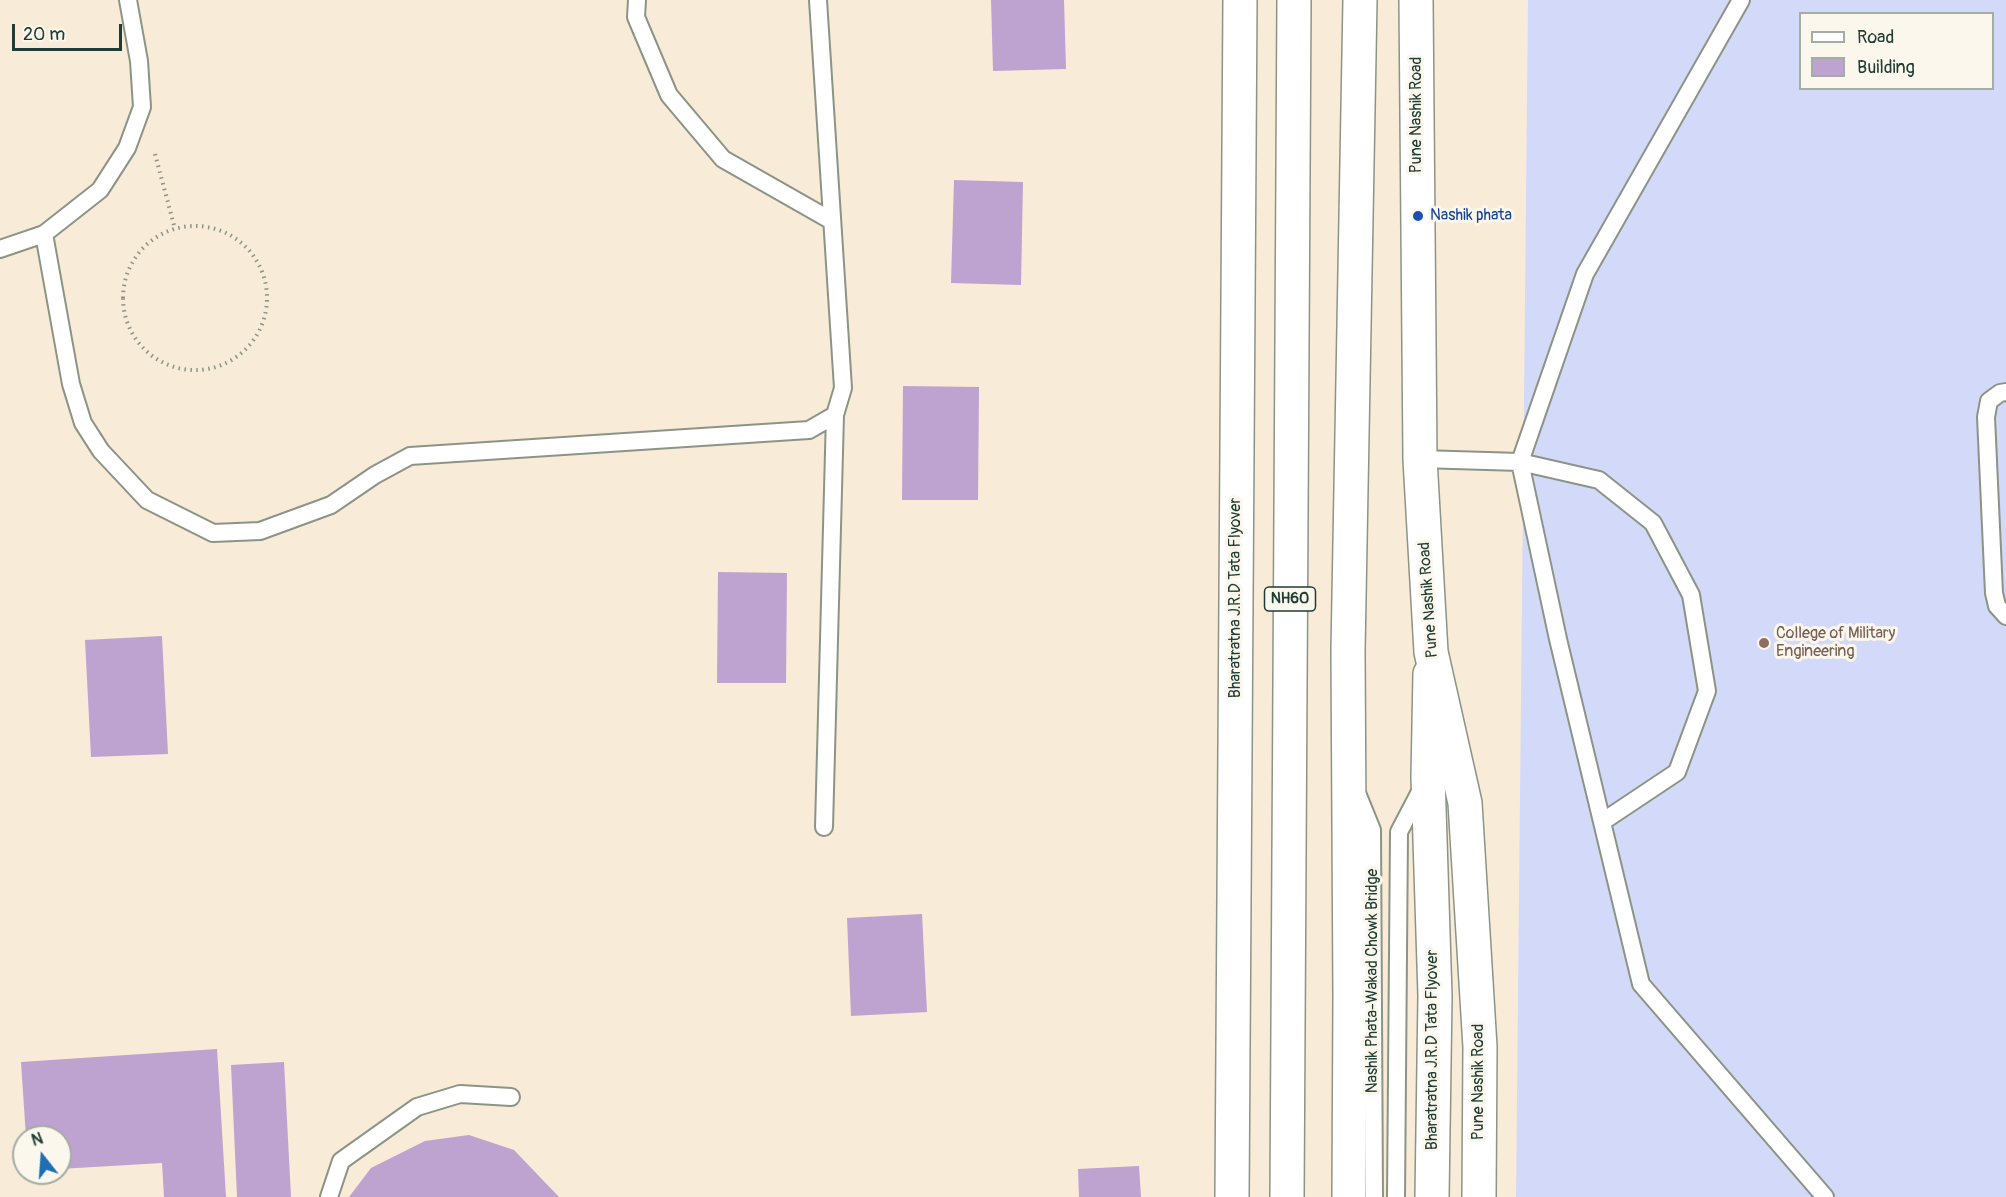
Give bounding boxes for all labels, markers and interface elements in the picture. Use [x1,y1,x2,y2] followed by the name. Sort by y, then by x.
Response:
[15,12,124,50] scale bar
[1799,12,1994,90] legend
[23,23,65,46] text: 20 m
[1857,26,1894,49] text: Road
[1857,56,1915,79] text: Building
[1407,57,1427,173] street label: Pune Nashik Road
[1430,206,1512,226] place label: Nashik phata
[1411,209,1425,223] marker: Nashik phata
[1226,498,1246,698] street label: Bharatratna J.R.D Tata Flyover
[1415,541,1443,659] street label: Pune Nashik Road
[1264,587,1316,611] road number: NH60
[1776,624,1895,662] place label: College of Military Engineering
[1757,636,1771,650] marker: College of Military Engineering
[1363,869,1383,1093] street label: Nashik Phata-Wakad Chowk Bridge
[1423,950,1443,1150] street label: Bharatratna J.R.D Tata Flyover
[1469,1024,1489,1140] street label: Pune Nashik Road
[12,1125,72,1185] north arrow
[29,1129,45,1151] text: N

